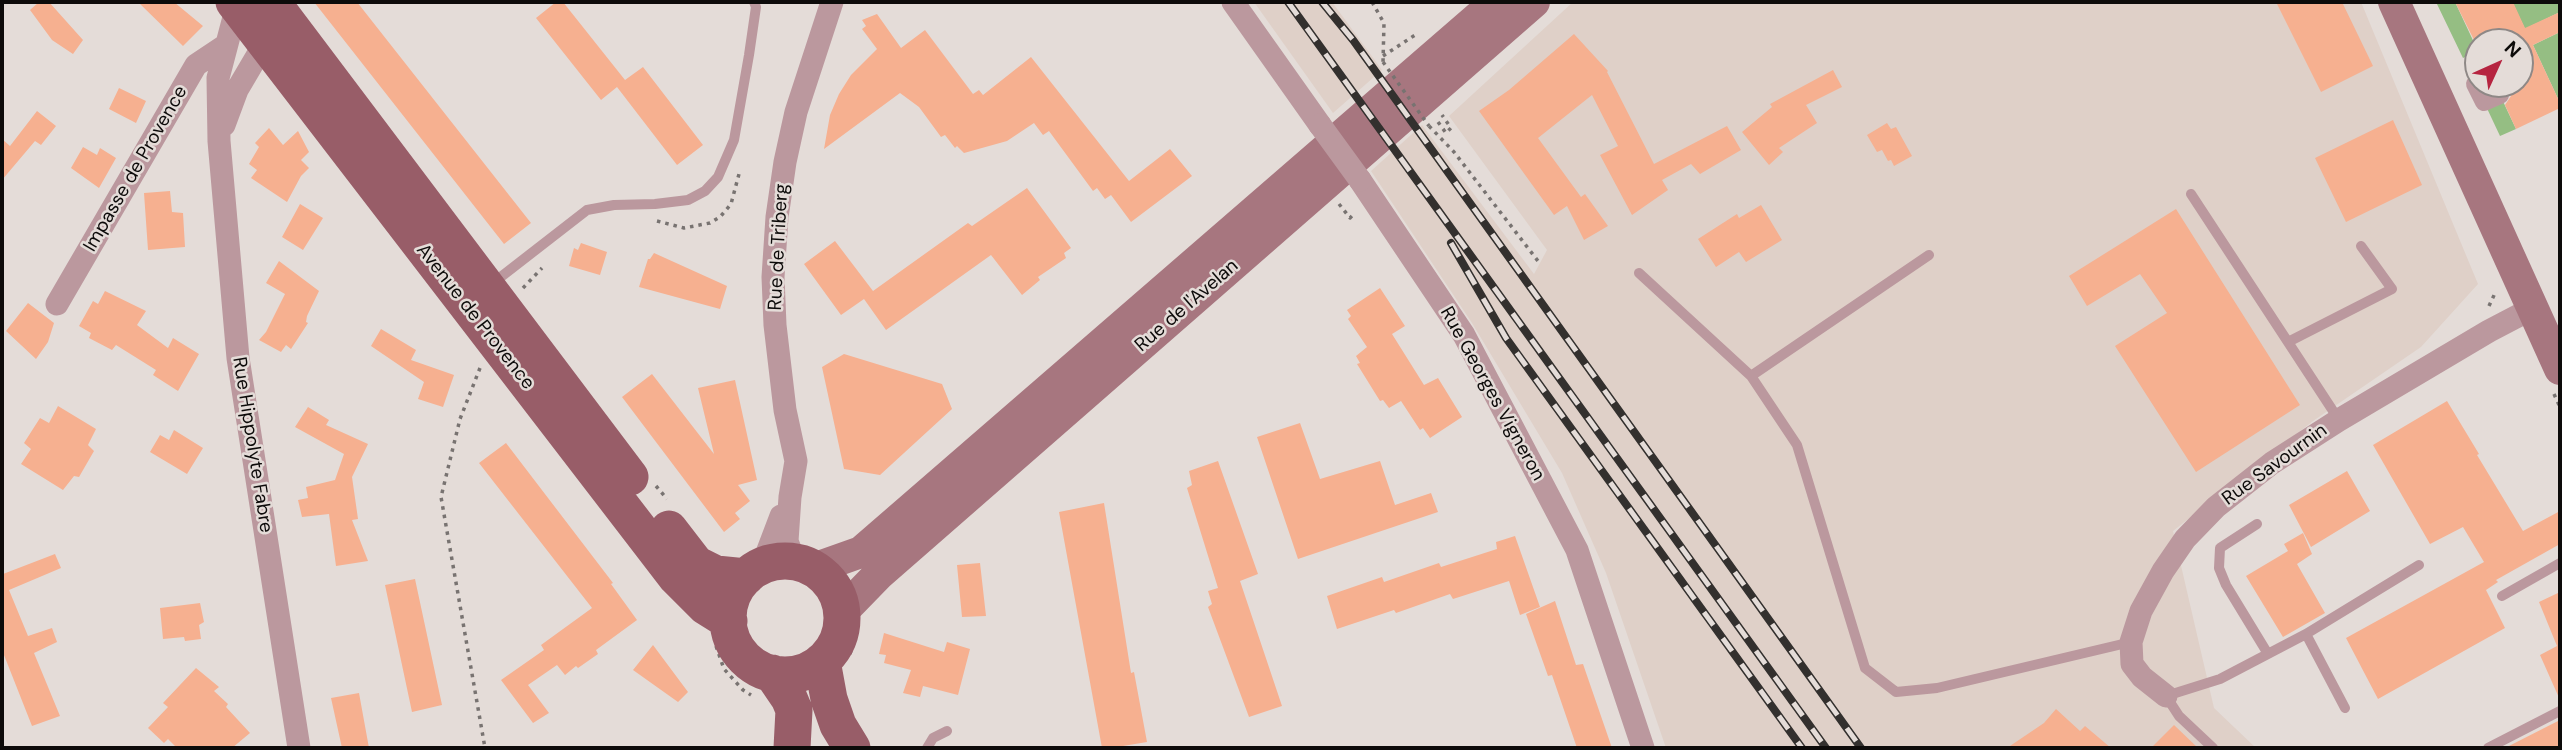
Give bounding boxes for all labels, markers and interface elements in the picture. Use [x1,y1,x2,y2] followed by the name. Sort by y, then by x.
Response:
[2464,28,2534,98] north arrow
[2499,35,2527,63] text: N
[79,82,193,256] street label: Impasse de Provence
[764,183,794,311] street label: Rue de Triberg
[411,240,539,394] street label: Avenue de Provence
[1131,255,1243,357] street label: Rue de l'Avelan
[1435,303,1549,485] street label: Rue Georges Vigneron
[227,356,277,534] street label: Rue Hippolyte Fabre
[2218,419,2332,511] street label: Rue Savournin

